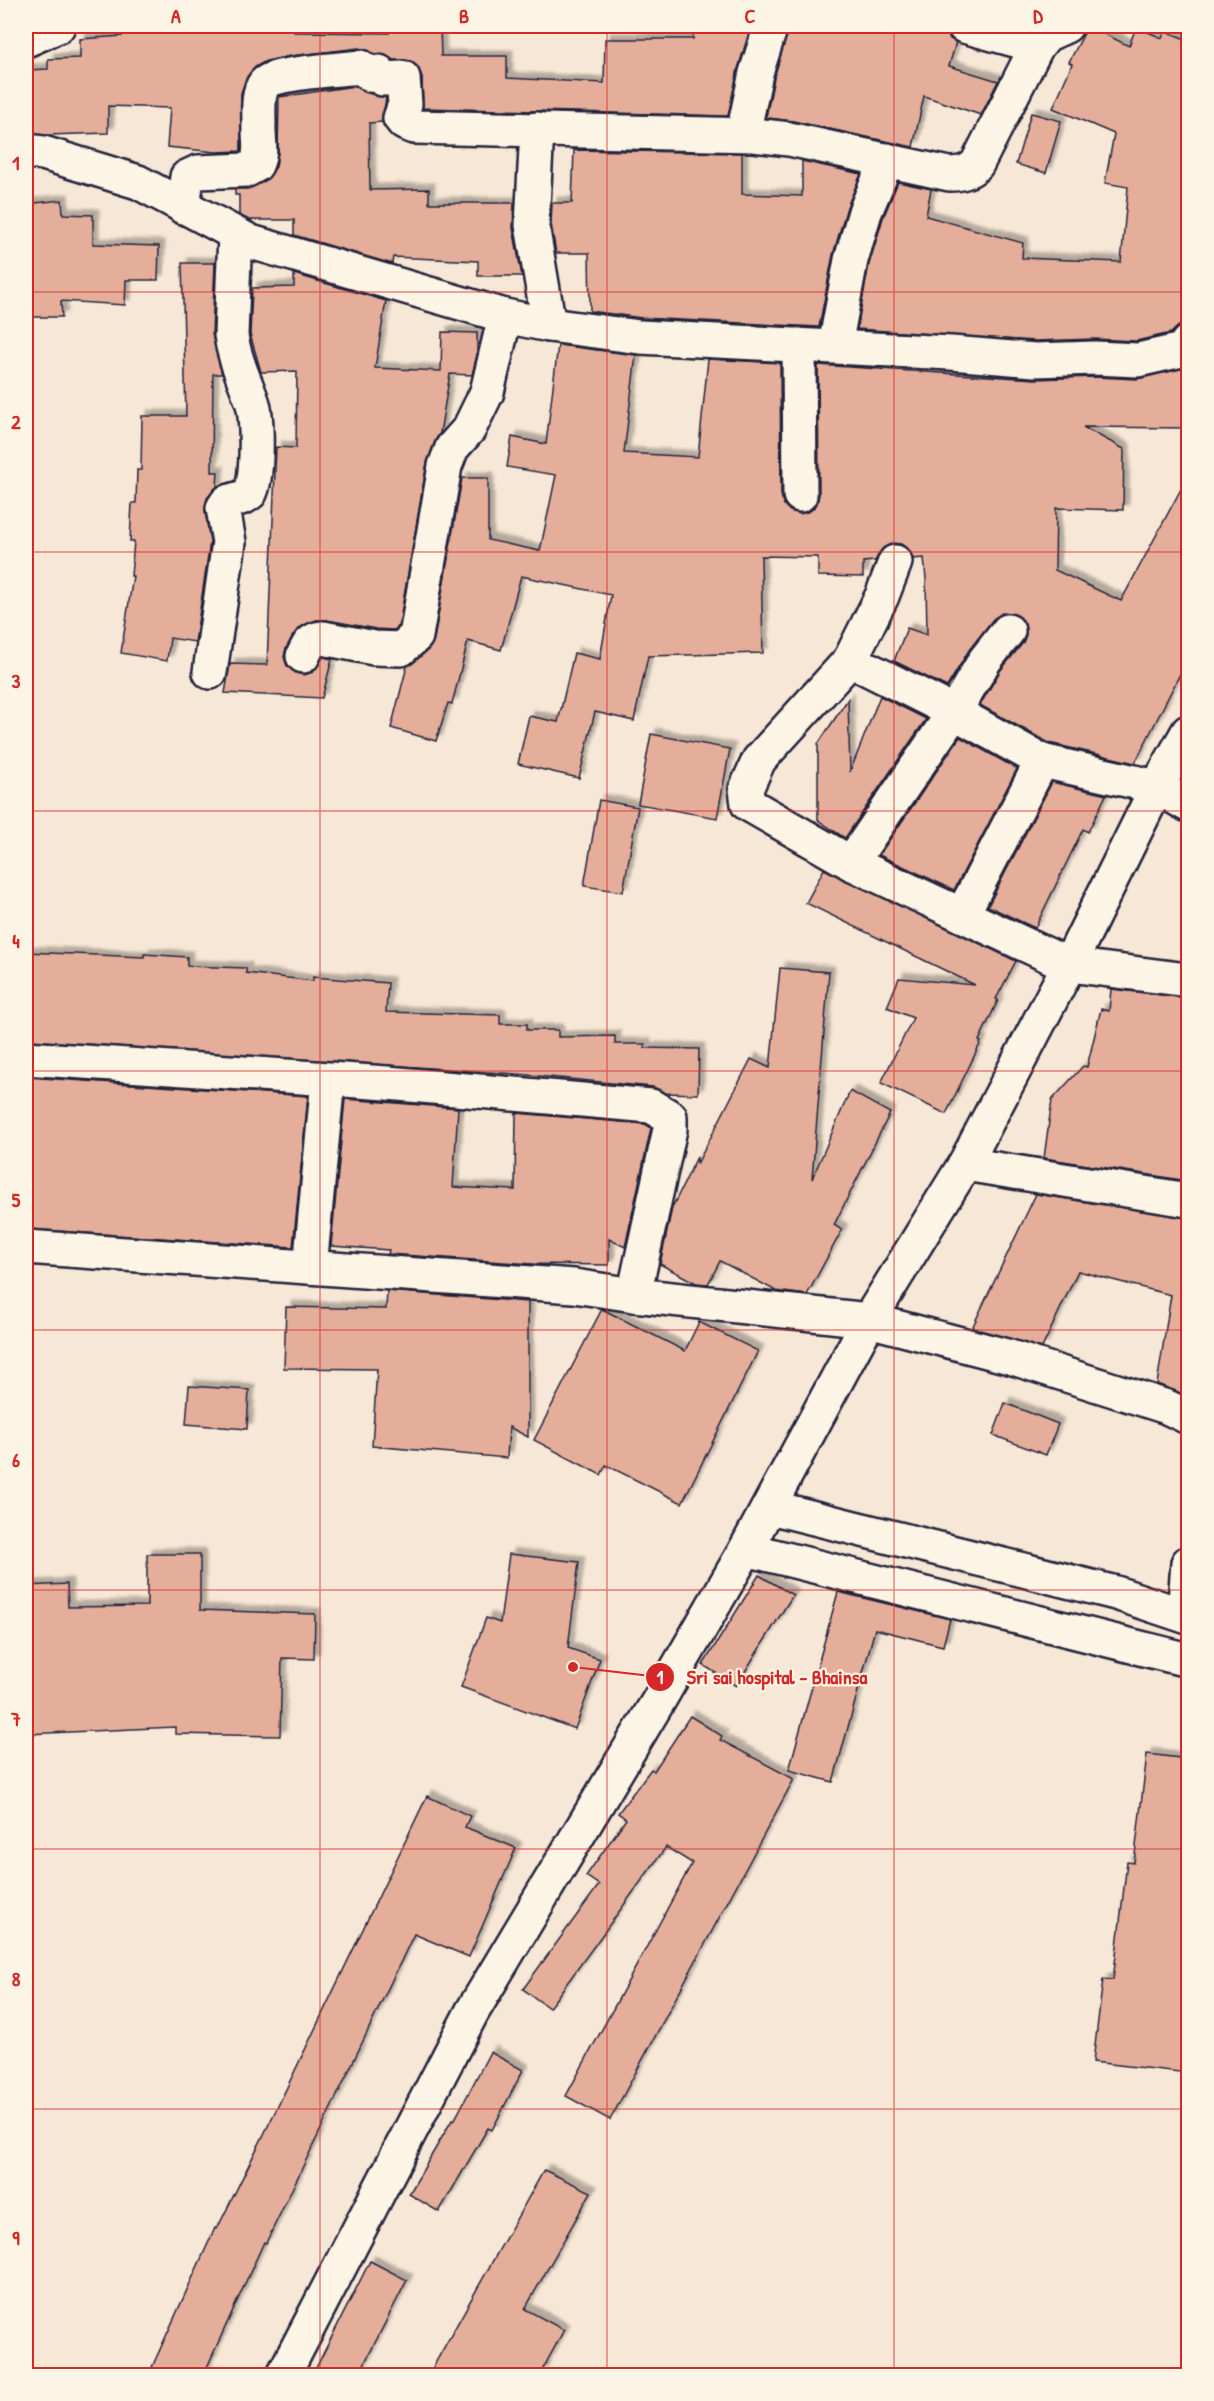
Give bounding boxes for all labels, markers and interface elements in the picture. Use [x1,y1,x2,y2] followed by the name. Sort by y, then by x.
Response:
[171,2,181,29] text: A
[459,2,469,29] text: B
[745,2,756,29] text: C
[1033,2,1043,29] text: D
[12,149,20,176] text: 1
[11,408,21,435] text: 2
[12,667,21,694] text: 3
[12,927,20,954] text: 4
[12,1186,21,1213] text: 5
[12,1446,20,1473] text: 6
[645,1658,879,1696] callout: Sri sai hospital - Bhainsa
[687,1663,867,1691] text: Sri sai hospital - Bhainsa
[657,1665,664,1690] text: 1
[10,1705,21,1732] text: 7
[12,1965,21,1992] text: 8
[12,2224,20,2251] text: 9

